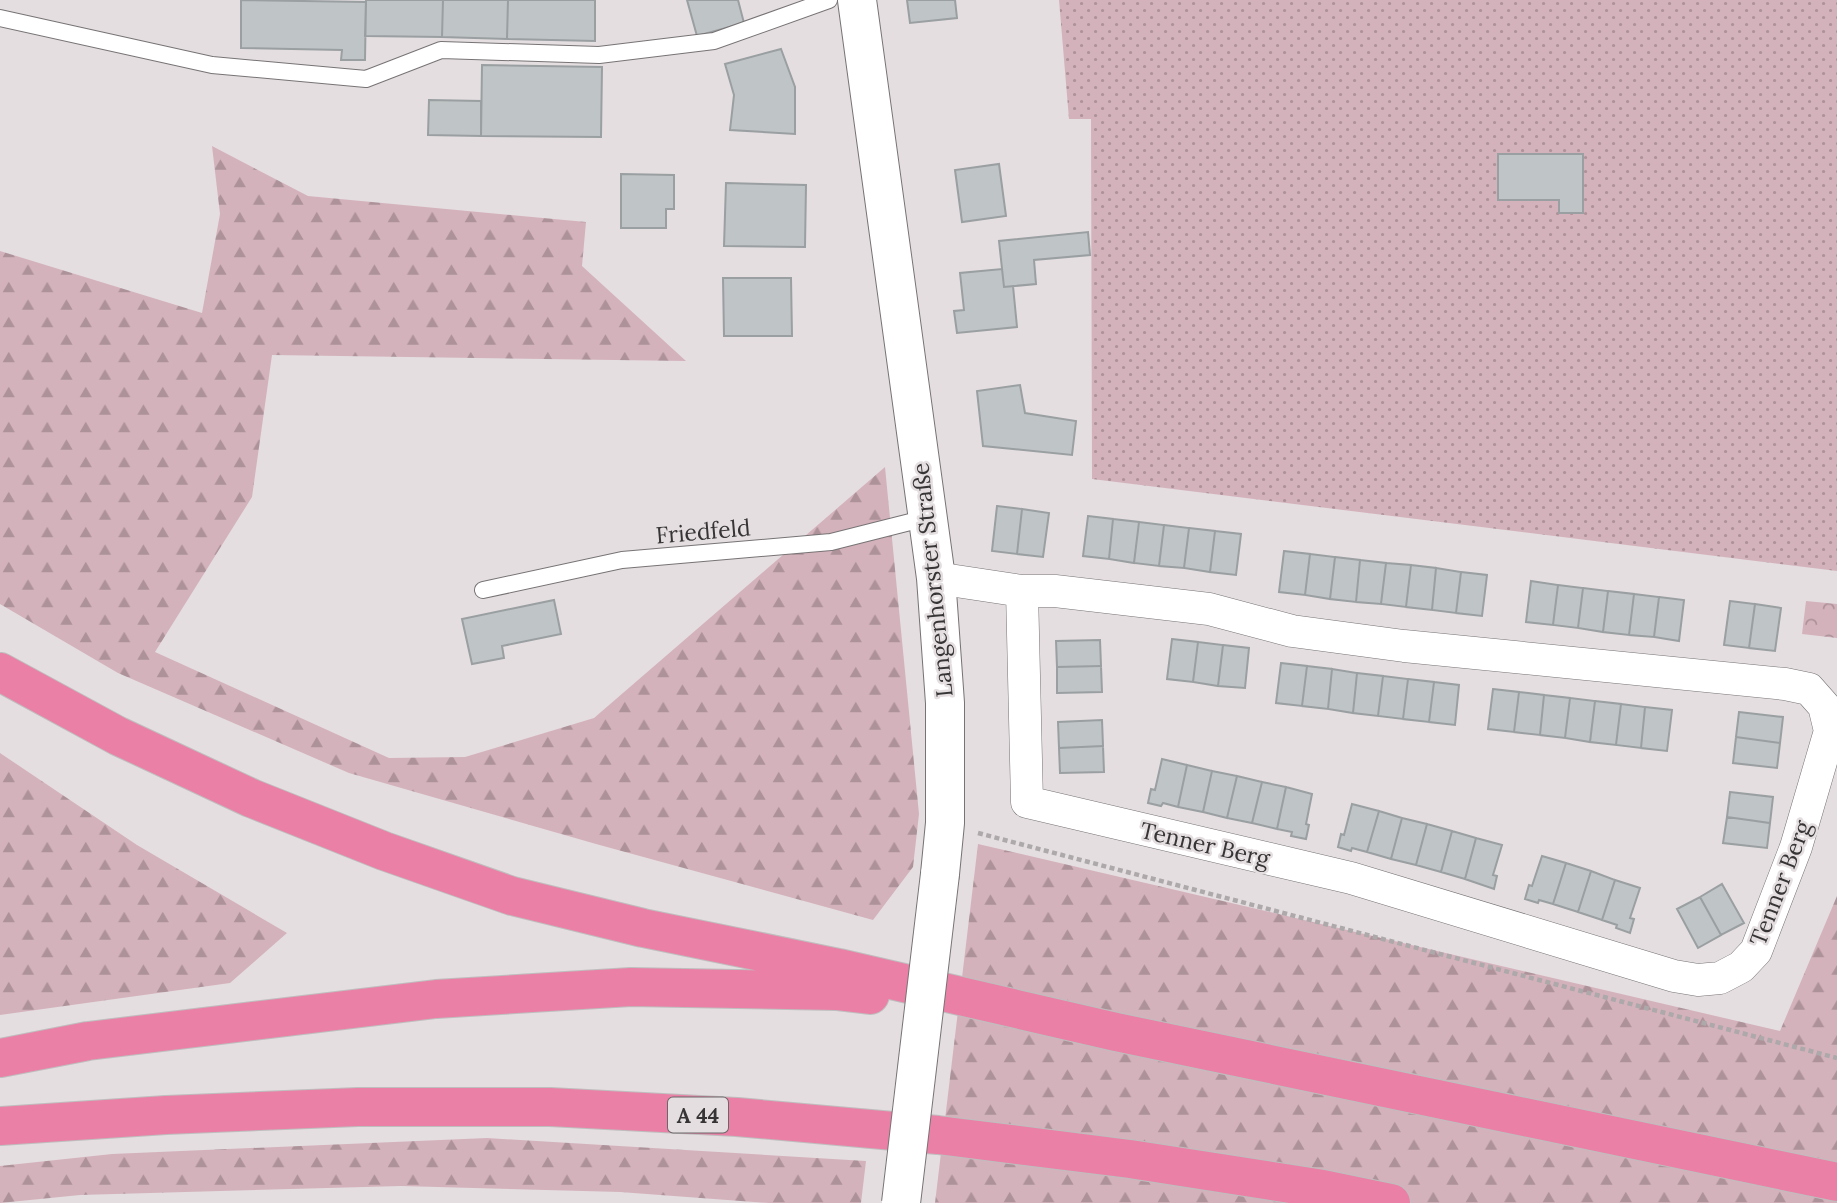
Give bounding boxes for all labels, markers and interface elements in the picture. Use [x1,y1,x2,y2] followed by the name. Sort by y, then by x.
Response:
[905,461,959,699] street label: Langenhorster Straße
[654,512,752,550] street label: Friedfeld
[1138,815,1274,873] street label: Tenner Berg
[1743,815,1818,950] street label: Tenner Berg
[668,1098,728,1132] road number: A 44

